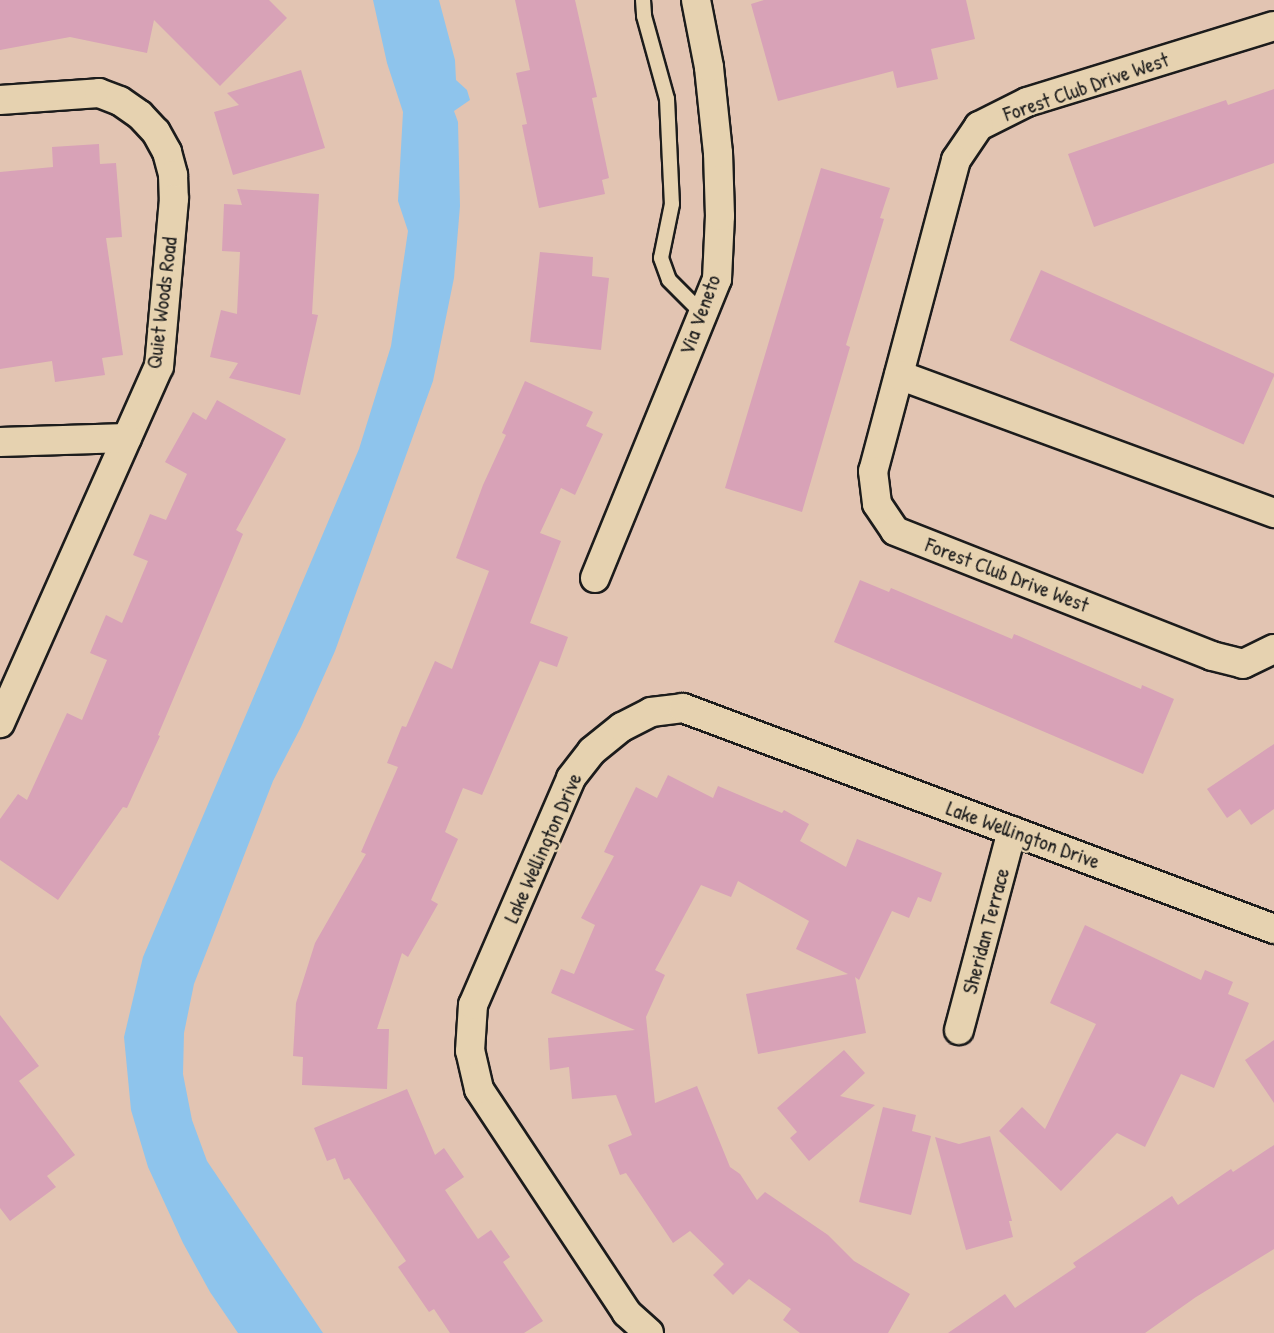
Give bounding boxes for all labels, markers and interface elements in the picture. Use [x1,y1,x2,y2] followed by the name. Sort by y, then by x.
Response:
[1000,47,1172,127] street label: Forest Club Drive West
[141,236,183,370] street label: Quiet Woods Road
[674,272,726,358] street label: Via Veneto
[922,532,1092,618] street label: Forest Club Drive West
[499,769,587,927] street label: Lake Wellington Drive
[943,796,1103,874] street label: Lake Wellington Drive
[957,865,1015,997] street label: Sheridan Terrace

